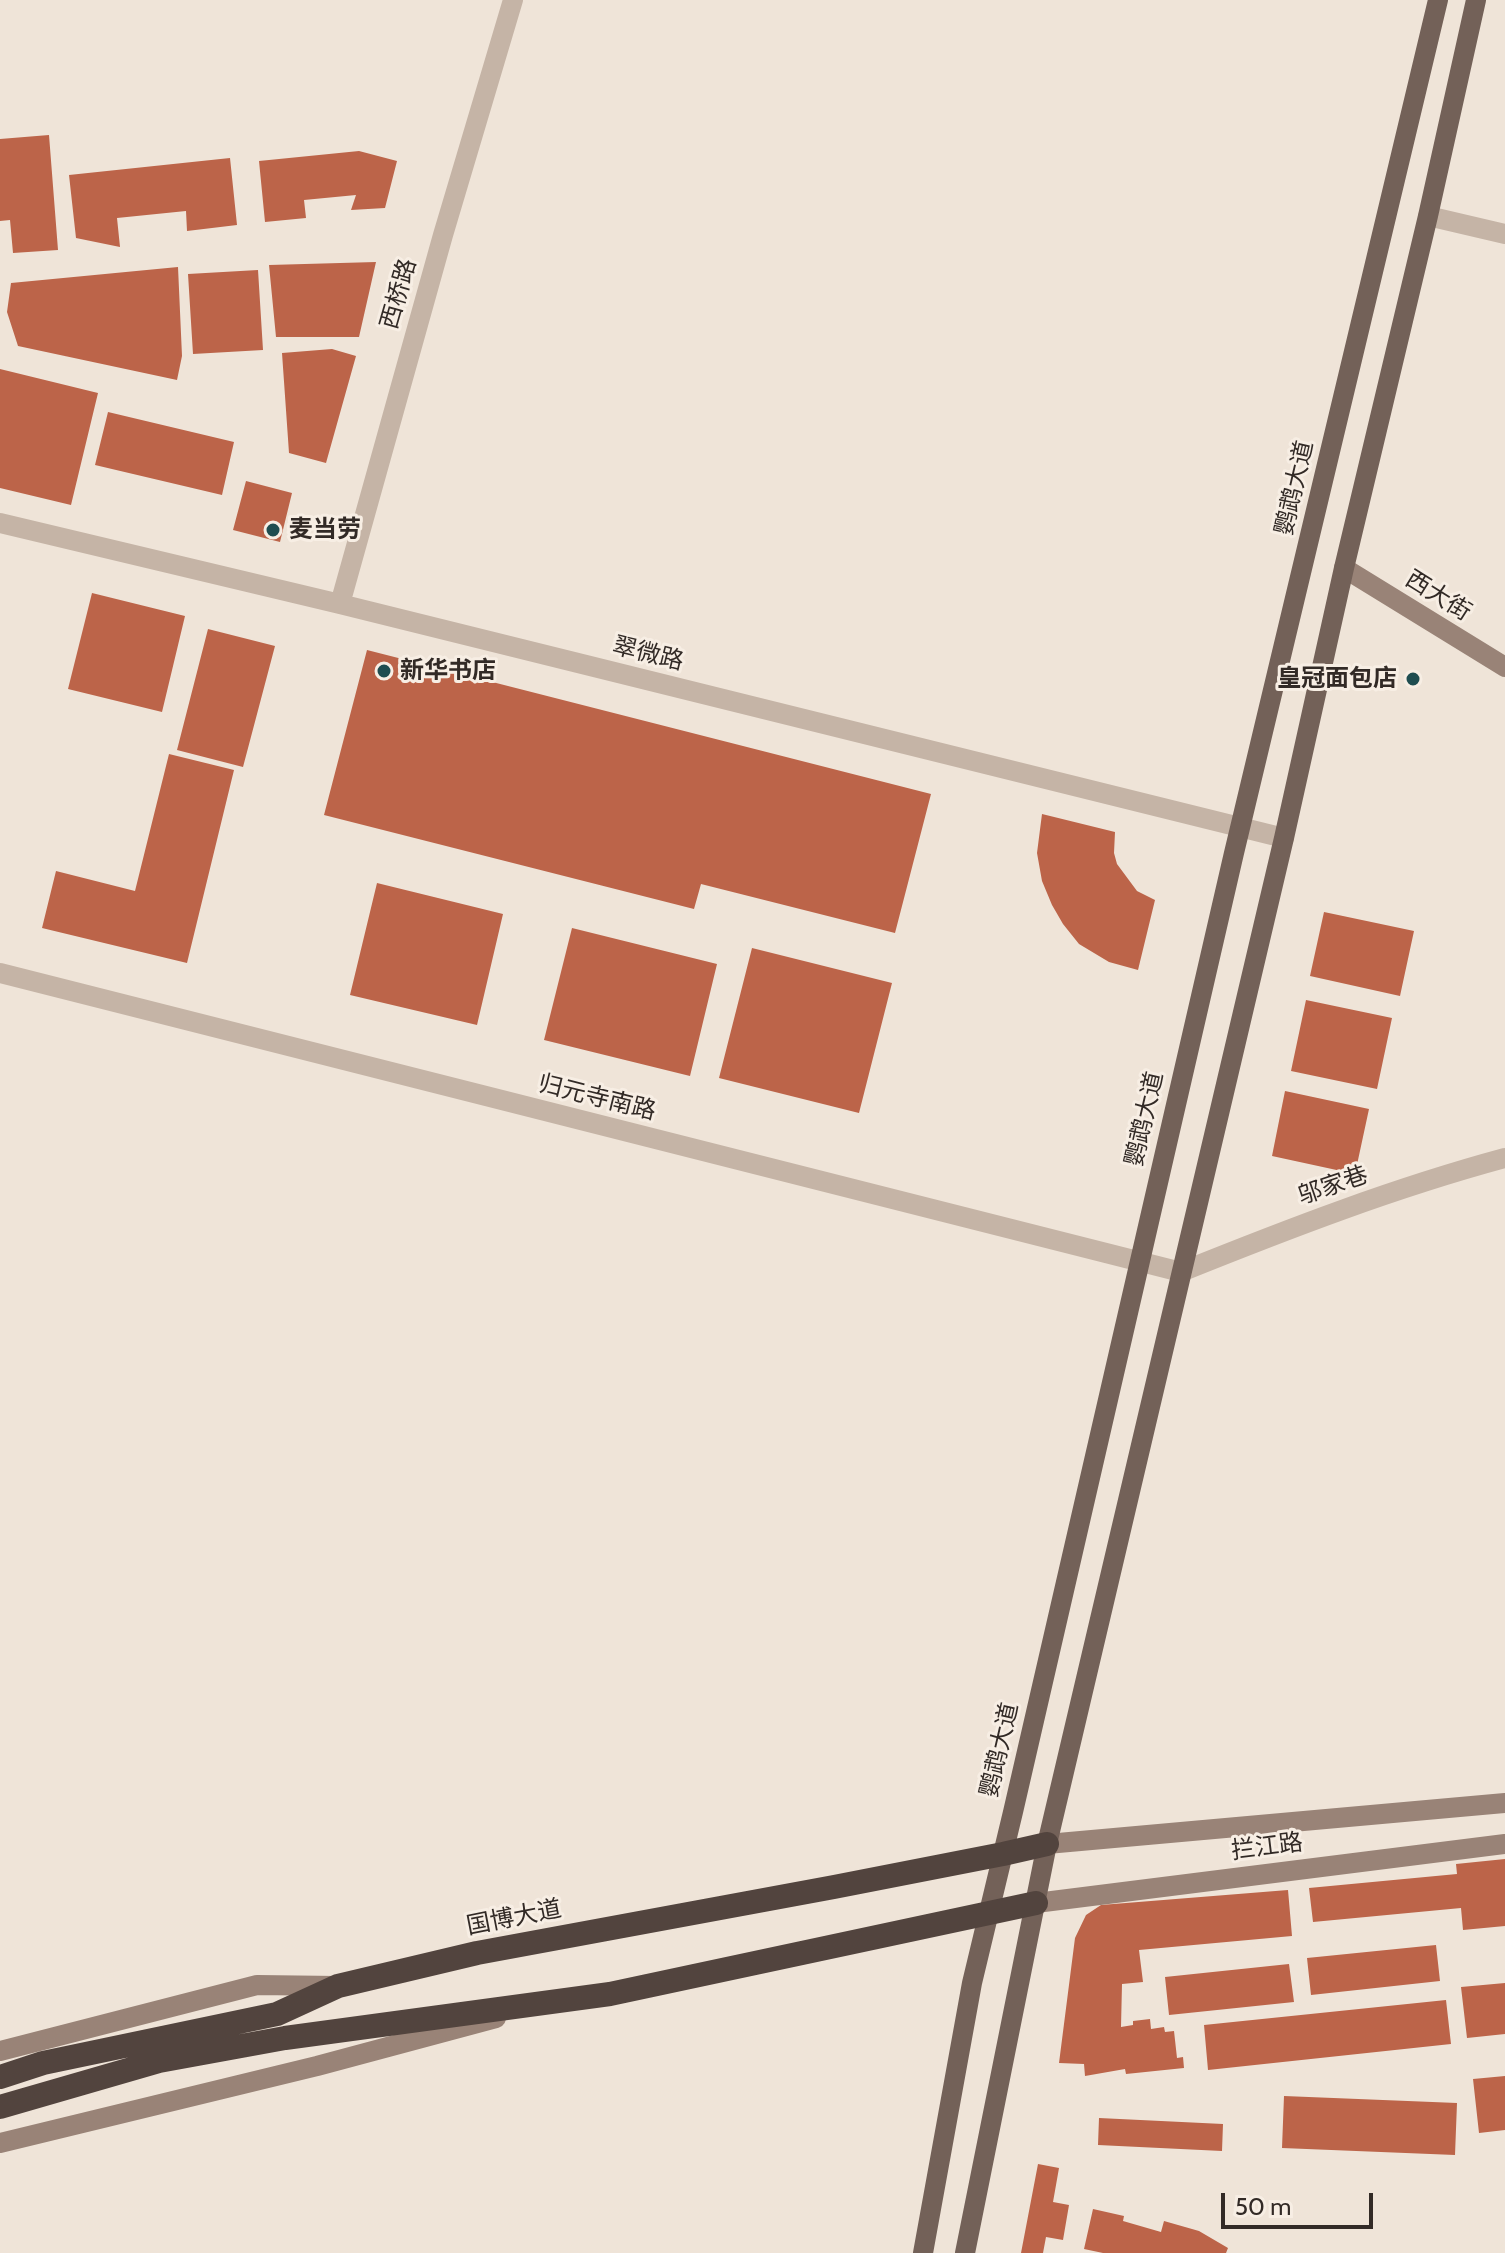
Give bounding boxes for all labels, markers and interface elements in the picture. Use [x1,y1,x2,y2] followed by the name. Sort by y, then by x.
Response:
[375,255,423,333] street label: 西桥路
[1270,438,1320,538] street label: 鹦鹉大道
[289,516,361,544] place label: 麦当劳
[264,521,282,539] marker: 麦当劳
[1400,565,1476,627] street label: 西大街
[610,631,686,677] street label: 翠微路
[400,657,496,685] place label: 新华书店
[375,662,393,680] marker: 新华书店
[1277,665,1397,693] place label: 皇冠面包店
[1404,670,1422,688] marker: 皇冠面包店
[1120,1069,1170,1169] street label: 鹦鹉大道
[535,1070,659,1126] street label: 归元寺南路
[1294,1161,1372,1211] street label: 邬家巷
[975,1700,1025,1800] street label: 鹦鹉大道
[1230,1828,1304,1866] street label: 拦江路
[464,1895,564,1941] street label: 国博大道
[1225,2177,1377,2227] scale bar
[1235,2192,1291,2221] text: 50 m

